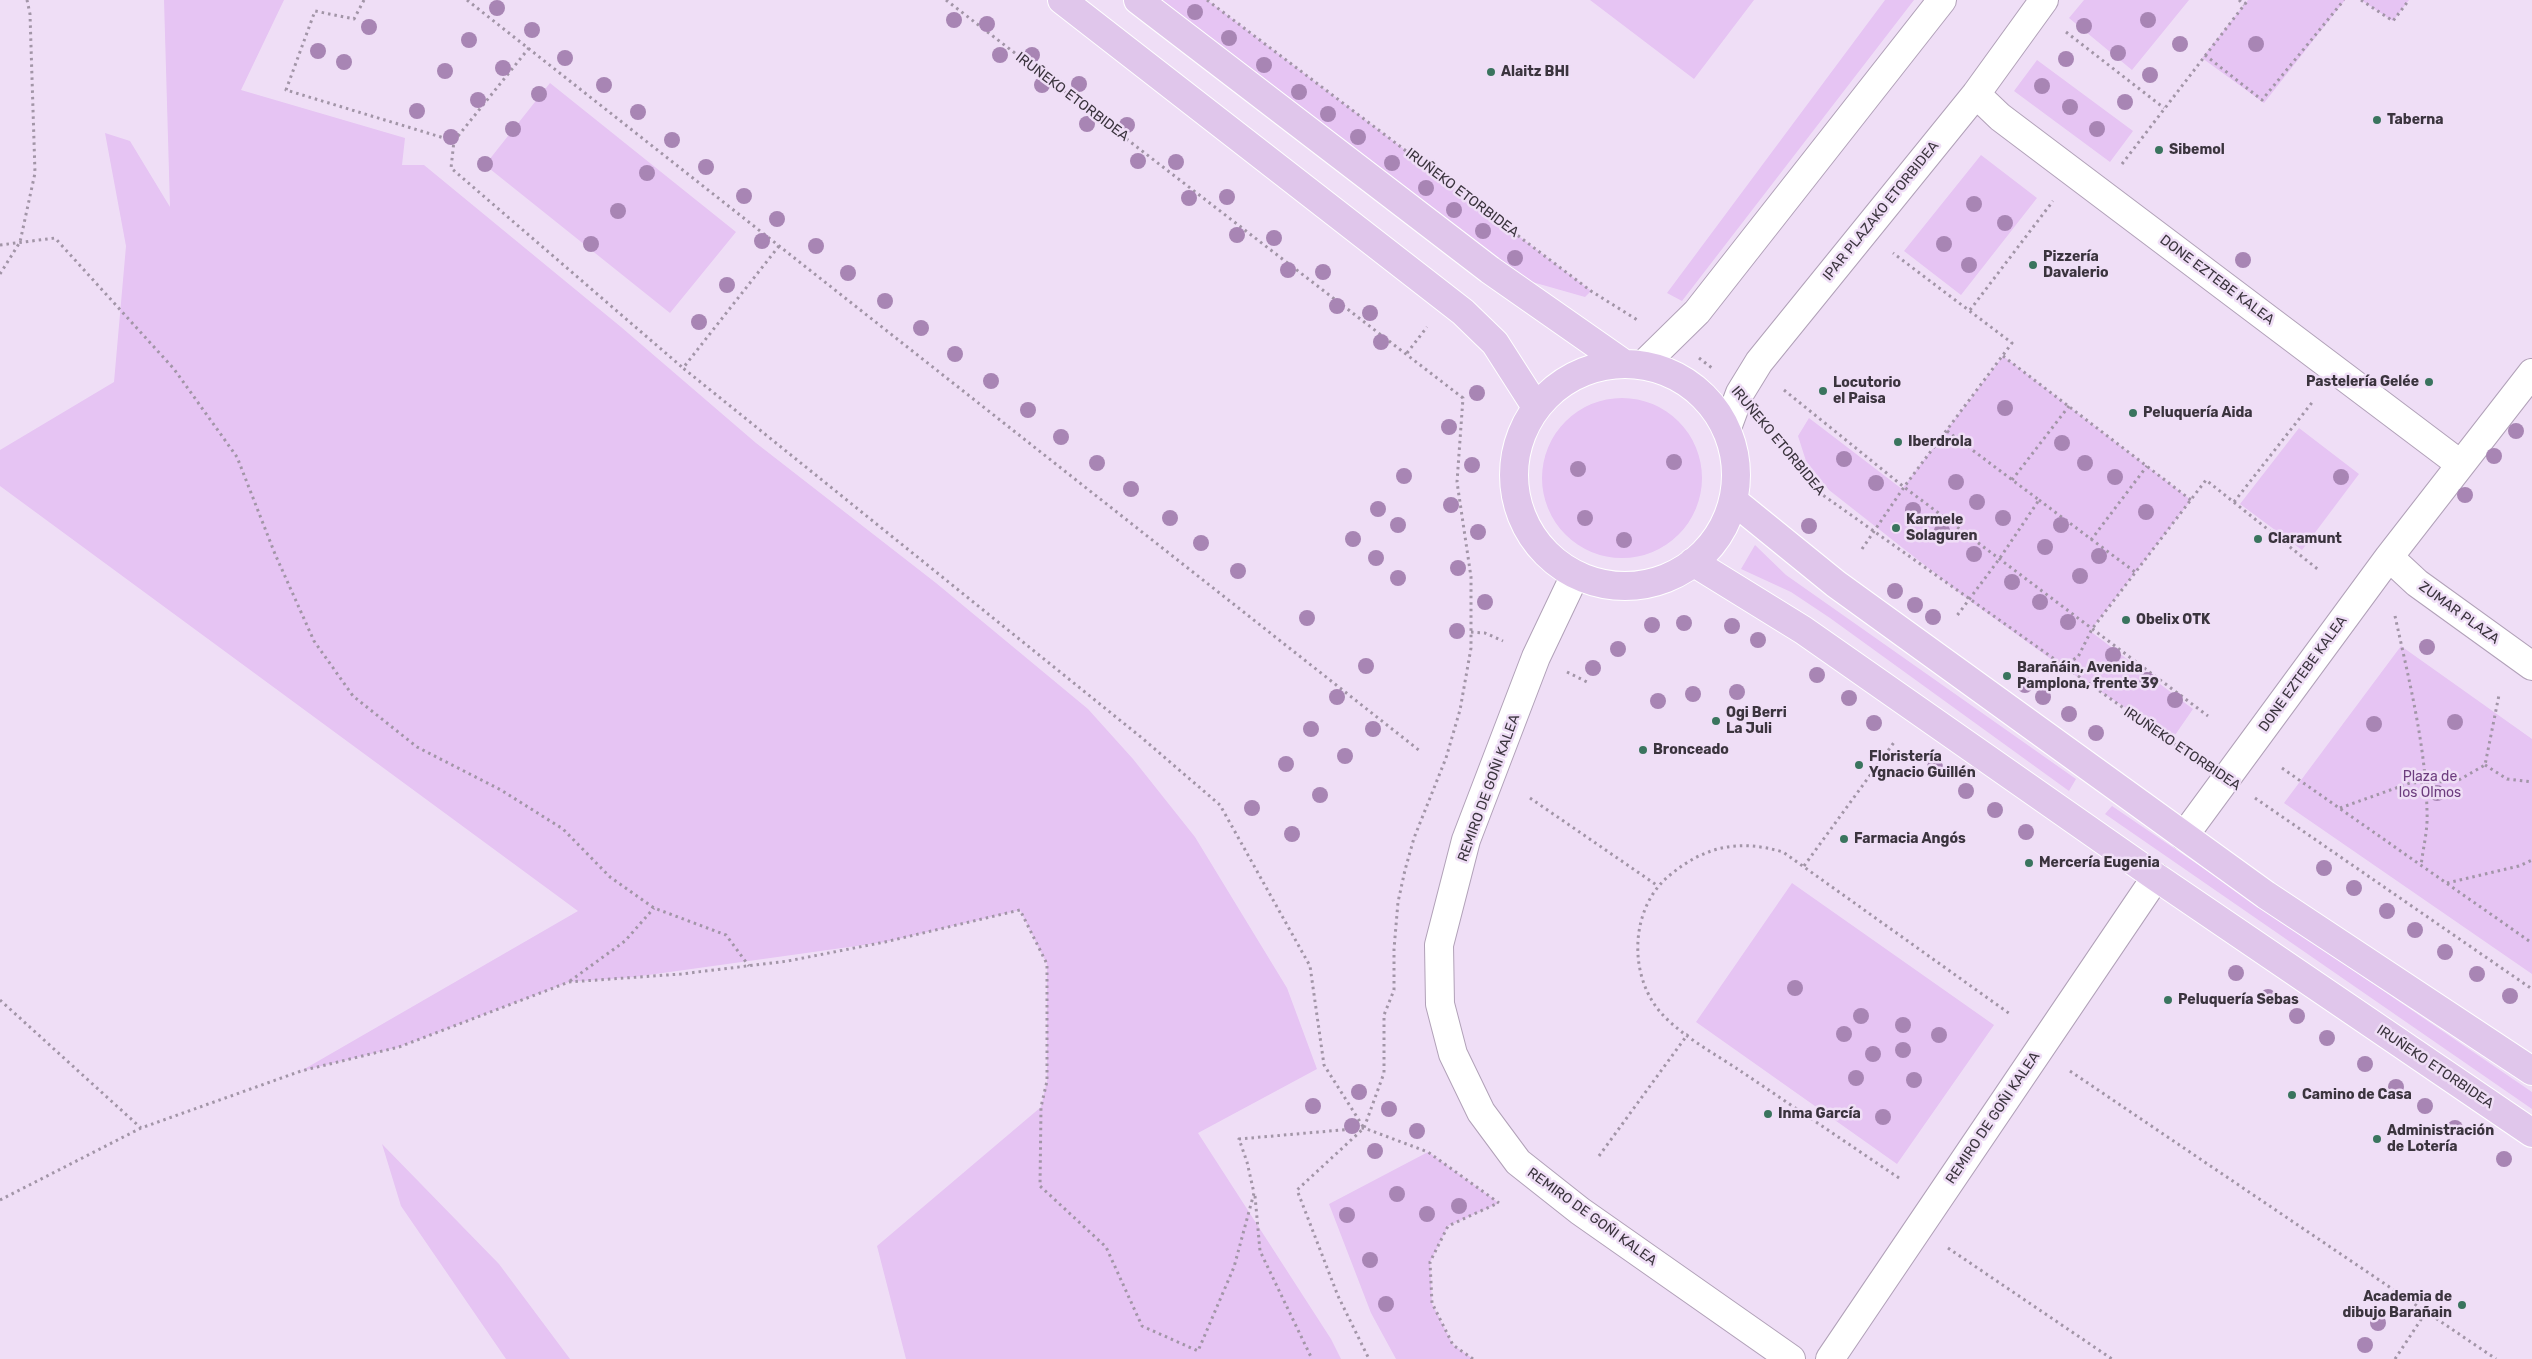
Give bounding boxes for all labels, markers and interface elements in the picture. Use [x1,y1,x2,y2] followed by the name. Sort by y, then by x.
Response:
[1012,49,1132,145] street label: IRUÑEKO ETORBIDEA
[1501,64,1569,80] place label: Alaitz BHI
[1485,66,1497,78] marker: Alaitz BHI
[2387,112,2444,128] place label: Taberna
[2371,114,2383,126] marker: Taberna
[1819,138,1943,284] street label: IPAR PLAZAKO ETORBIDEA
[2169,142,2225,158] place label: Sibemol
[2153,144,2165,156] marker: Sibemol
[1402,145,1522,241] street label: IRUÑEKO ETORBIDEA
[2156,231,2278,329] street label: DONE EZTEBE KALEA
[2043,249,2109,282] place label: Pizzería Davalerio
[2027,259,2039,271] marker: Pizzería Davalerio
[2306,374,2419,390] place label: Pastelería Gelée
[1833,375,1901,408] place label: Locutorio el Paisa
[2423,376,2435,388] marker: Pastelería Gelée
[1727,383,1829,499] street label: IRUÑEKO ETORBIDEA
[1817,385,1829,397] marker: Locutorio el Paisa
[2143,405,2253,421] place label: Peluquería Aida
[2127,407,2139,419] marker: Peluquería Aida
[1908,434,1972,450] place label: Iberdrola
[1892,436,1904,448] marker: Iberdrola
[1906,512,1978,544] place label: Karmele Solaguren
[1890,522,1902,534] marker: Karmele Solaguren
[2268,531,2342,547] place label: Claramunt
[2252,533,2264,545] marker: Claramunt
[2415,578,2503,648] street label: ZUMAR PLAZA
[2136,612,2210,628] place label: Obelix OTK
[2255,613,2351,735] street label: DONE EZTEBE KALEA
[2120,614,2132,626] marker: Obelix OTK
[2017,660,2159,692] place label: Barañáin, Avenida Pamplona, frente 39
[2001,670,2013,682] marker: Barañáin, Avenida Pamplona, frente 39
[2120,704,2244,794] street label: IRUÑEKO ETORBIDEA
[1726,705,1787,738] place label: Ogi Berri La Juli
[1454,712,1524,864] street label: REMIRO DE GOÑI KALEA
[1710,715,1722,727] marker: Ogi Berri La Juli
[1653,742,1729,758] place label: Bronceado
[1637,744,1649,756] marker: Bronceado
[1869,749,1976,782] place label: Floristería Ygnacio Guillén
[1853,759,1865,771] marker: Floristería Ygnacio Guillén
[2399,769,2461,802] park label: Plaza de los Olmos
[1854,831,1966,847] place label: Farmacia Angós
[1838,833,1850,845] marker: Farmacia Angós
[2039,855,2160,871] place label: Mercería Eugenia
[2023,857,2035,869] marker: Mercería Eugenia
[2178,992,2299,1008] place label: Peluquería Sebas
[2162,994,2174,1006] marker: Peluquería Sebas
[2373,1022,2497,1112] street label: IRUÑEKO ETORBIDEA
[1942,1049,2044,1187] street label: REMIRO DE GOÑI KALEA
[2302,1087,2412,1103] place label: Camino de Casa
[2286,1089,2298,1101] marker: Camino de Casa
[1778,1106,1861,1122] place label: Inma García
[1762,1108,1774,1120] marker: Inma García
[2387,1123,2494,1156] place label: Administración de Lotería
[2371,1133,2383,1145] marker: Administración de Lotería
[1524,1164,1660,1270] street label: REMIRO DE GOÑI KALEA
[2343,1289,2452,1321] place label: Academia de dibujo Barañain
[2456,1299,2468,1311] marker: Academia de dibujo Barañain

